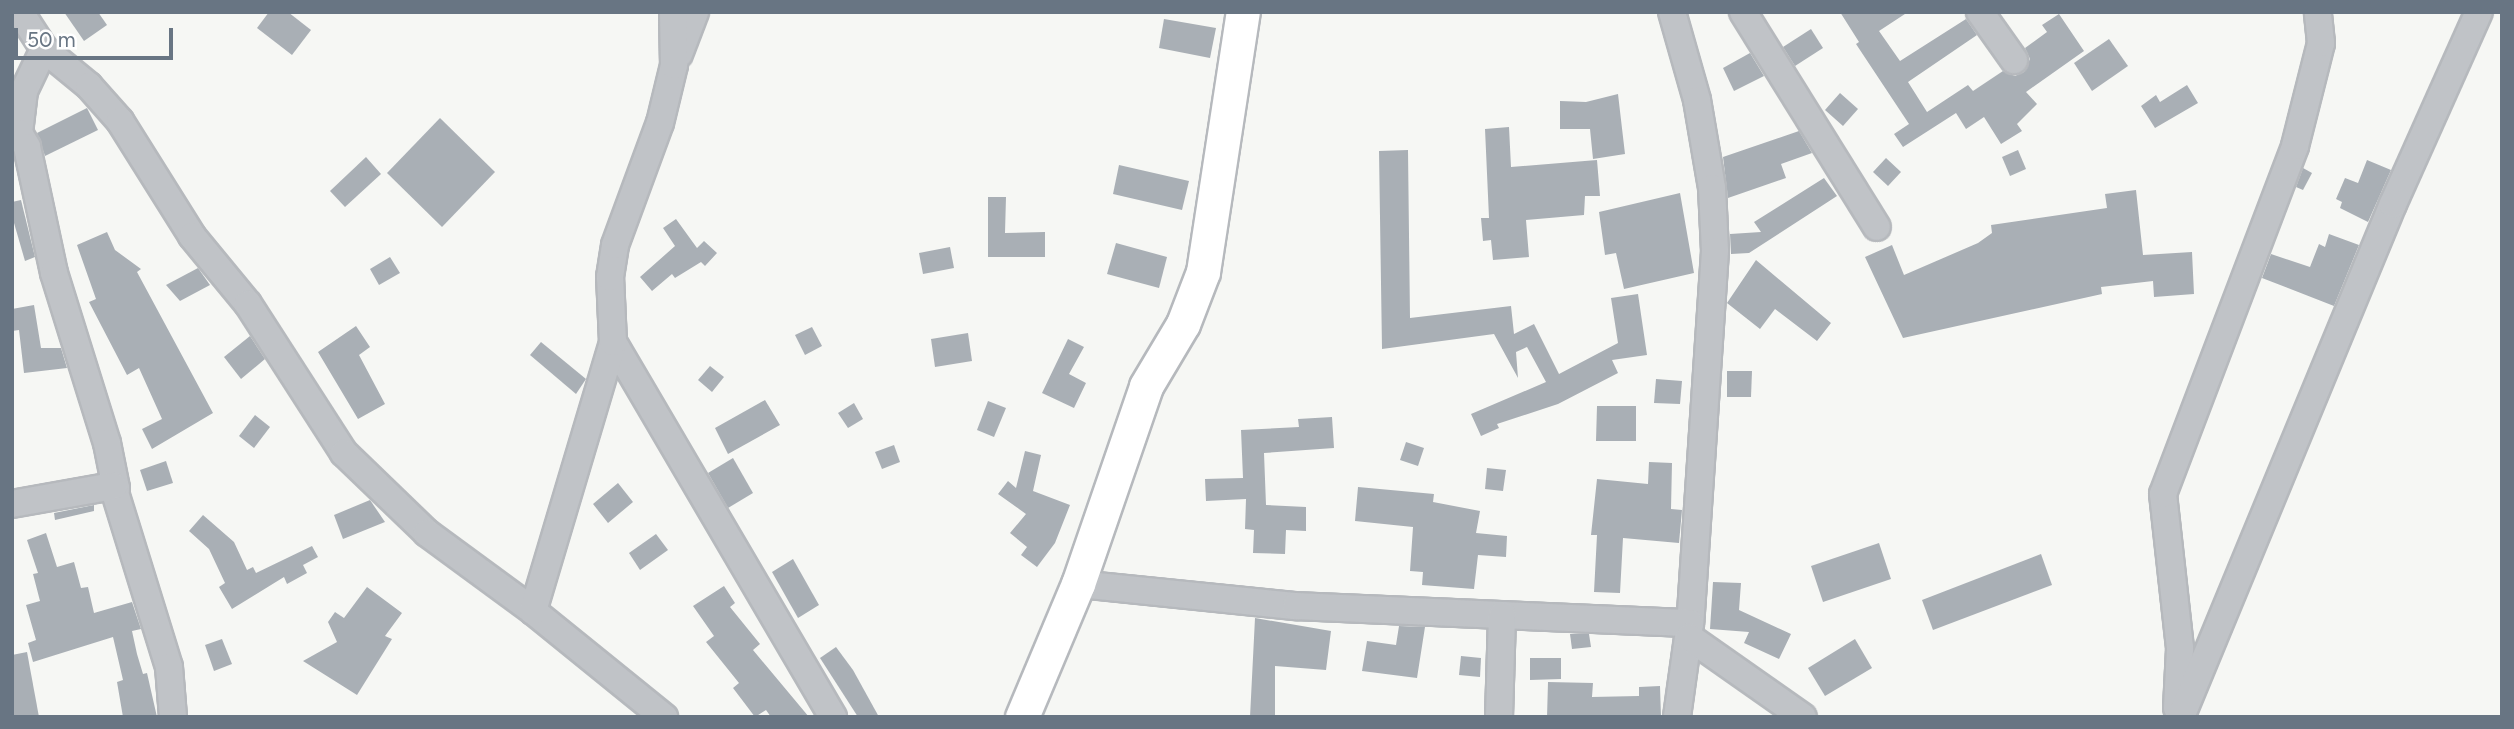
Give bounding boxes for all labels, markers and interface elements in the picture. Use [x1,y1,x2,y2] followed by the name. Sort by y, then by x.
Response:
[18,14,177,58] scale bar
[27,27,76,52] text: 50 m

